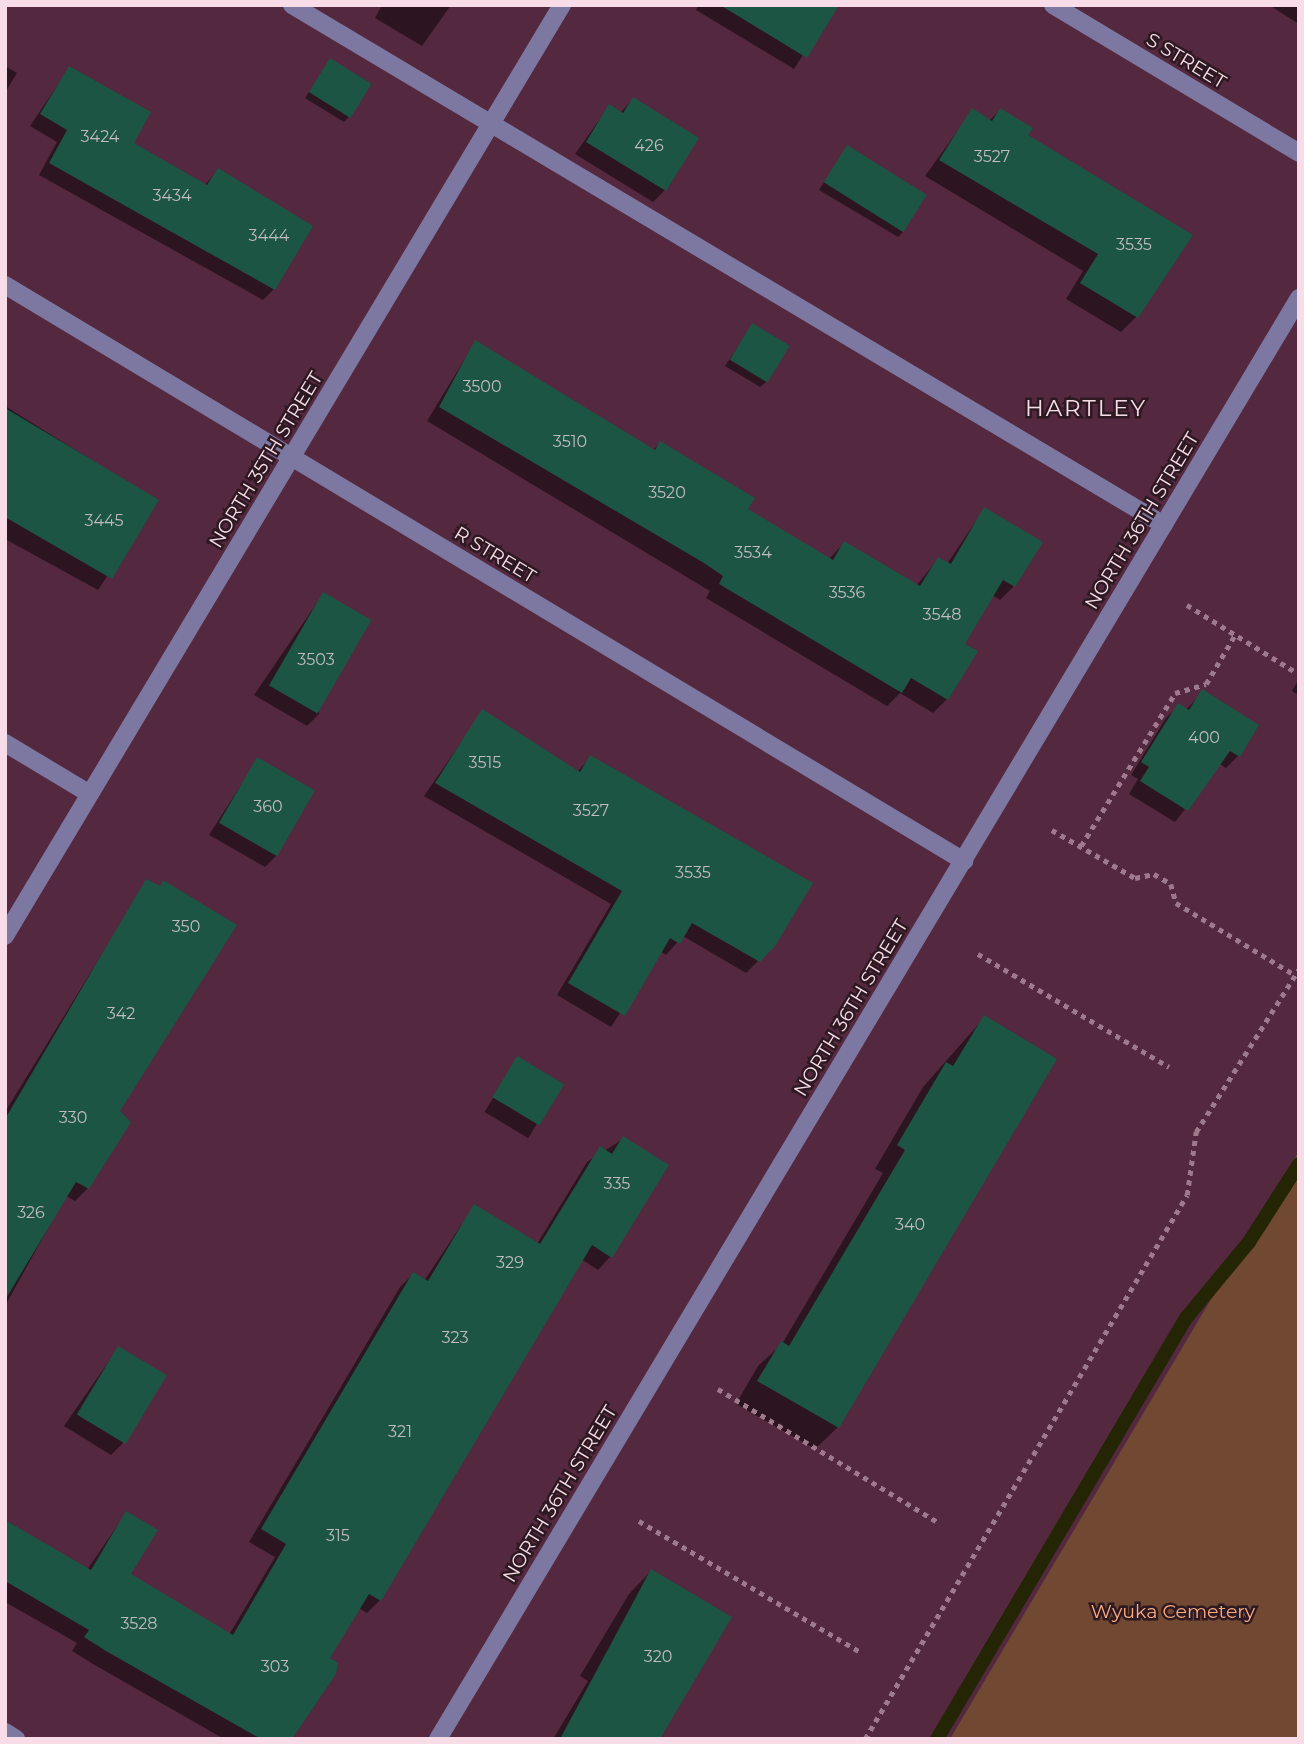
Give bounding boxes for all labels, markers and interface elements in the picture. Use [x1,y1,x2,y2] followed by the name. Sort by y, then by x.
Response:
[1142,28,1230,94] street label: S STREET
[81,127,119,147] house number: 3424
[634,136,664,156] house number: 426
[974,147,1010,167] house number: 3527
[153,186,191,206] house number: 3434
[249,226,289,246] house number: 3444
[1116,235,1152,255] house number: 3535
[204,368,328,552] street label: NORTH 35TH STREET
[462,377,502,397] house number: 3500
[1026,394,1146,422] district label: HARTLEY
[1080,428,1204,614] street label: NORTH 36TH STREET
[553,432,587,452] house number: 3510
[648,483,686,503] house number: 3520
[84,511,124,531] house number: 3445
[450,522,540,588] street label: R STREET
[734,543,772,563] house number: 3534
[829,583,865,603] house number: 3536
[923,605,961,625] house number: 3548
[297,650,335,670] house number: 3503
[1188,728,1220,748] house number: 400
[469,753,501,773] house number: 3515
[253,797,283,817] house number: 360
[573,801,609,821] house number: 3527
[675,863,711,883] house number: 3535
[789,915,913,1101] street label: NORTH 36TH STREET
[172,917,200,937] house number: 350
[107,1004,135,1024] house number: 342
[59,1108,87,1128] house number: 330
[604,1174,630,1194] house number: 335
[17,1203,45,1223] house number: 326
[895,1215,925,1235] house number: 340
[496,1253,524,1273] house number: 329
[441,1328,469,1348] house number: 323
[498,1401,622,1587] street label: NORTH 36TH STREET
[388,1422,412,1442] house number: 321
[326,1526,350,1546] house number: 315
[1091,1601,1255,1623] park label: Wyuka Cemetery
[120,1614,158,1634] house number: 3528
[644,1647,672,1667] house number: 320
[261,1657,289,1677] house number: 303

